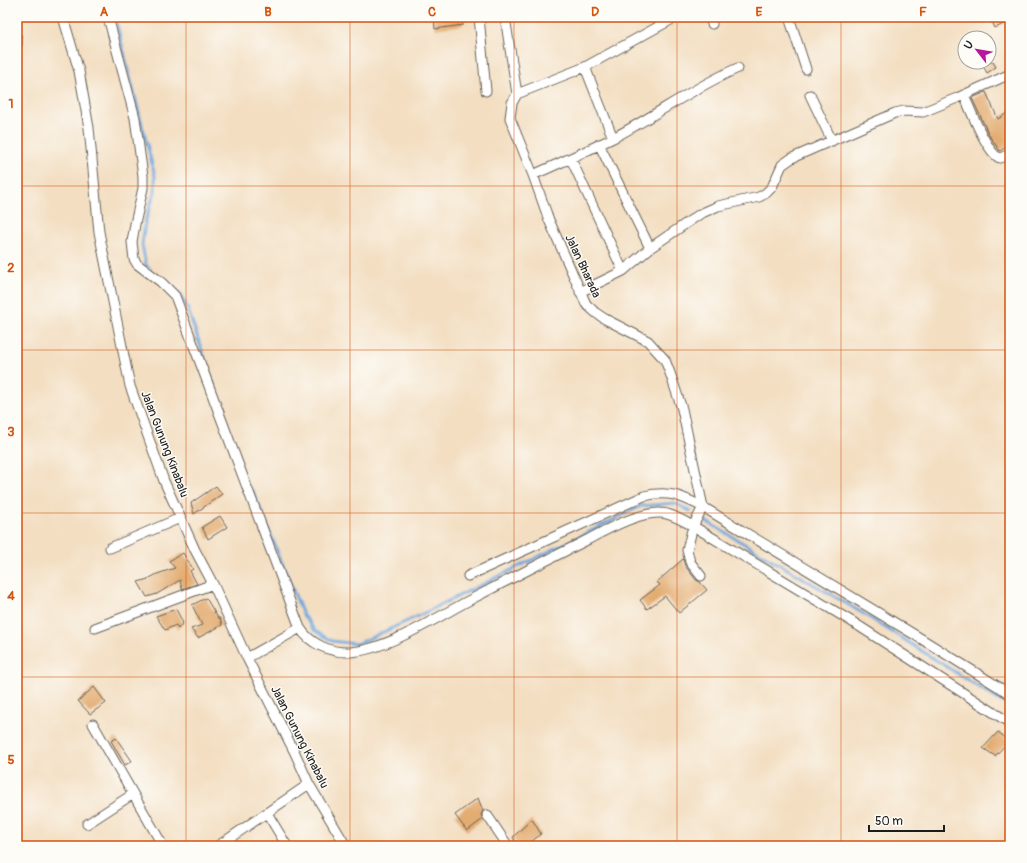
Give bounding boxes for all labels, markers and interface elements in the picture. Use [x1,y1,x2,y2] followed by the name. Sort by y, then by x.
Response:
[100,4,109,20] text: A
[264,4,272,20] text: B
[428,4,436,20] text: C
[591,4,599,20] text: D
[756,4,763,20] text: E
[919,4,927,20] text: F
[957,30,997,70] north arrow
[961,39,976,52] text: U
[8,96,14,112] text: 1
[561,232,604,301] street label: Jalan Bharada
[7,260,15,276] text: 2
[137,389,192,500] street label: Jalan Gunung Kinabalu
[7,424,15,440] text: 3
[7,588,15,604] text: 4
[267,683,332,791] street label: Jalan Gunung Kinabalu
[7,752,15,768] text: 5
[869,807,944,833] scale bar
[875,814,903,829] text: 50 m

